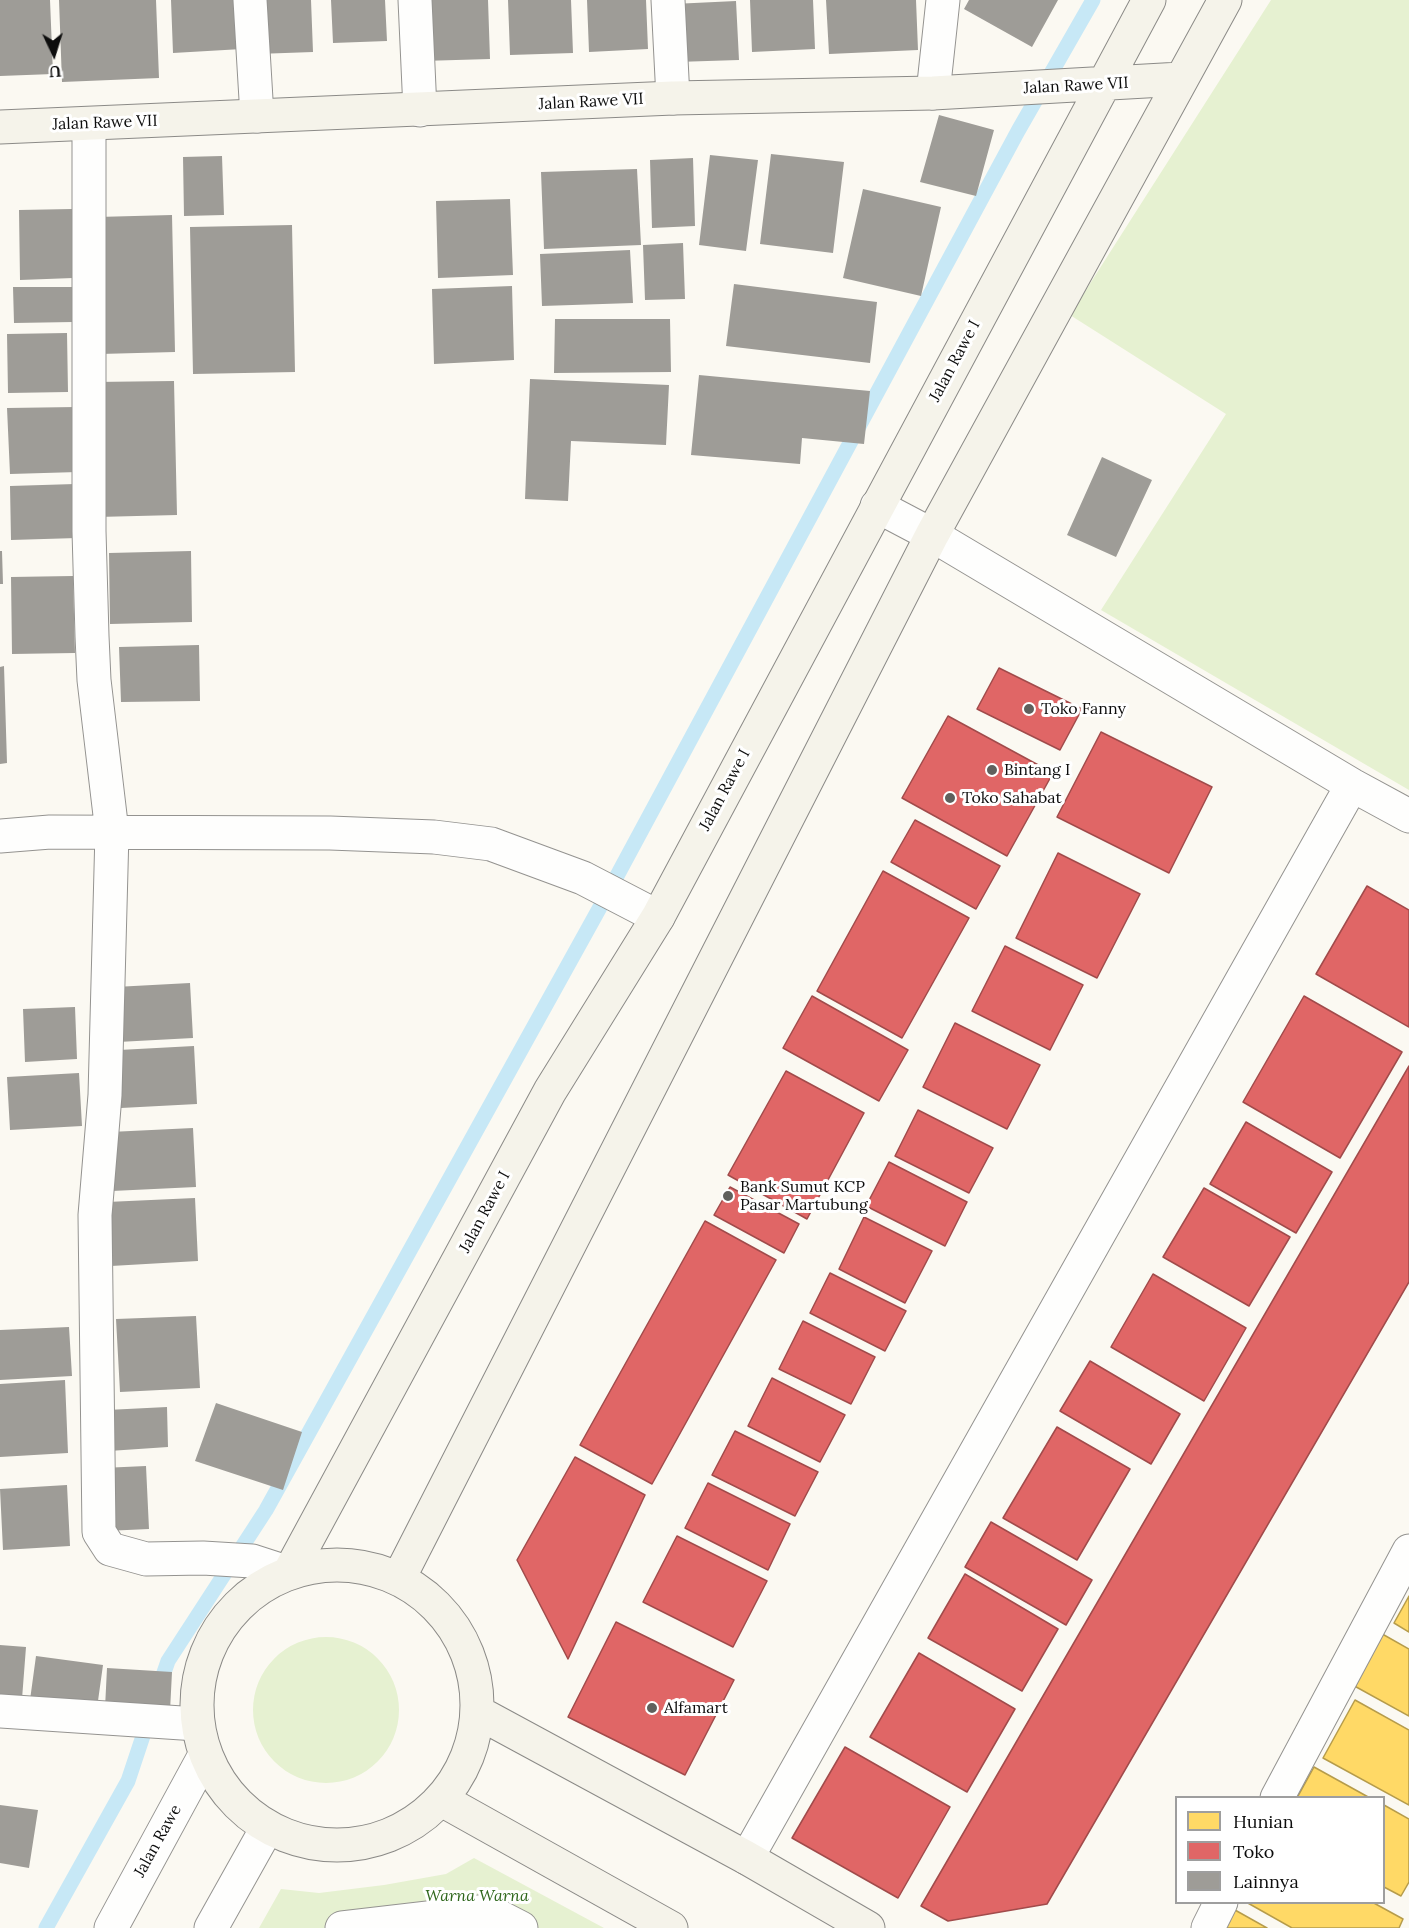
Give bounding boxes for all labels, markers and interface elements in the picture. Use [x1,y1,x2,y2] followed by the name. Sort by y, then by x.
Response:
[24,24,84,84] north arrow
[48,62,62,82] text: U
[1023,74,1129,98] street label: Jalan Rawe VII
[538,90,644,114] street label: Jalan Rawe VII
[52,112,158,134] street label: Jalan Rawe VII
[926,317,984,405] street label: Jalan Rawe I
[1041,699,1126,719] place label: Toko Fanny
[1022,702,1036,716] marker: Toko Fanny
[696,746,754,834] street label: Jalan Rawe I
[1004,760,1070,780] place label: Bintang I
[985,763,999,777] marker: Bintang I
[962,788,1062,808] place label: Toko Sahabat
[943,791,957,805] marker: Toko Sahabat
[456,1168,514,1256] street label: Jalan Rawe I
[740,1177,868,1215] place label: Bank Sumut KCP Pasar Martubung
[721,1189,735,1203] marker: Bank Sumut KCP Pasar Martubung
[664,1698,728,1718] place label: Alfamart
[645,1701,659,1715] marker: Alfamart
[1175,1796,1385,1904] legend
[130,1801,186,1881] street label: Jalan Rawe
[1233,1810,1294,1833] text: Hunian
[1233,1840,1274,1863] text: Toko
[1233,1870,1299,1893] text: Lainnya
[425,1886,529,1906] park label: Warna Warna

